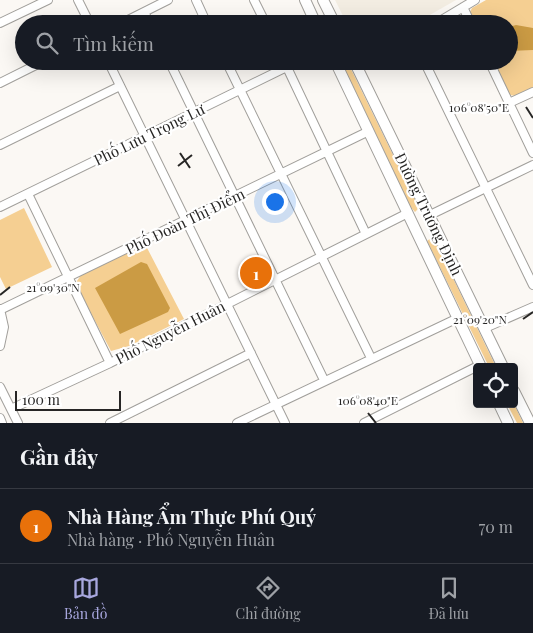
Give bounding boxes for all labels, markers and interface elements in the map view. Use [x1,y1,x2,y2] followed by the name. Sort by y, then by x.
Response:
[15,15,518,70] search box
[33,29,61,57] icon: search
[73,30,154,56] text: Tìm kiếm
[90,97,208,169] street label: Phố Lưu Trọng Lư
[449,99,509,115] text: 106°08'50"E
[391,149,467,279] street label: Đường Trương Định
[121,182,249,259] street label: Phố Đoàn Thị Điểm
[262,189,288,215] your location
[240,254,272,292] pin: 1
[26,279,80,295] text: 21°09'30"N
[111,295,228,368] street label: Phố Nguyễn Huân
[453,311,507,327] text: 21°09'20"N
[473,363,518,408] map controls
[473,363,518,408] button: locate
[15,388,121,411] scale bar
[22,390,60,409] text: 100 m
[338,392,398,408] text: 106°08'40"E
[20,442,98,470] text: Gần đây
[67,503,316,529] text: Nhà Hàng Ẩm Thực Phú Quý
[33,516,39,537] text: 1
[479,516,513,537] text: 70 m
[67,529,275,550] text: Nhà hàng · Phố Nguyễn Huân
[64,574,107,623] tab: Bản đồ
[236,574,301,623] tab: Chỉ đường
[429,574,469,623] tab: Đã lưu

